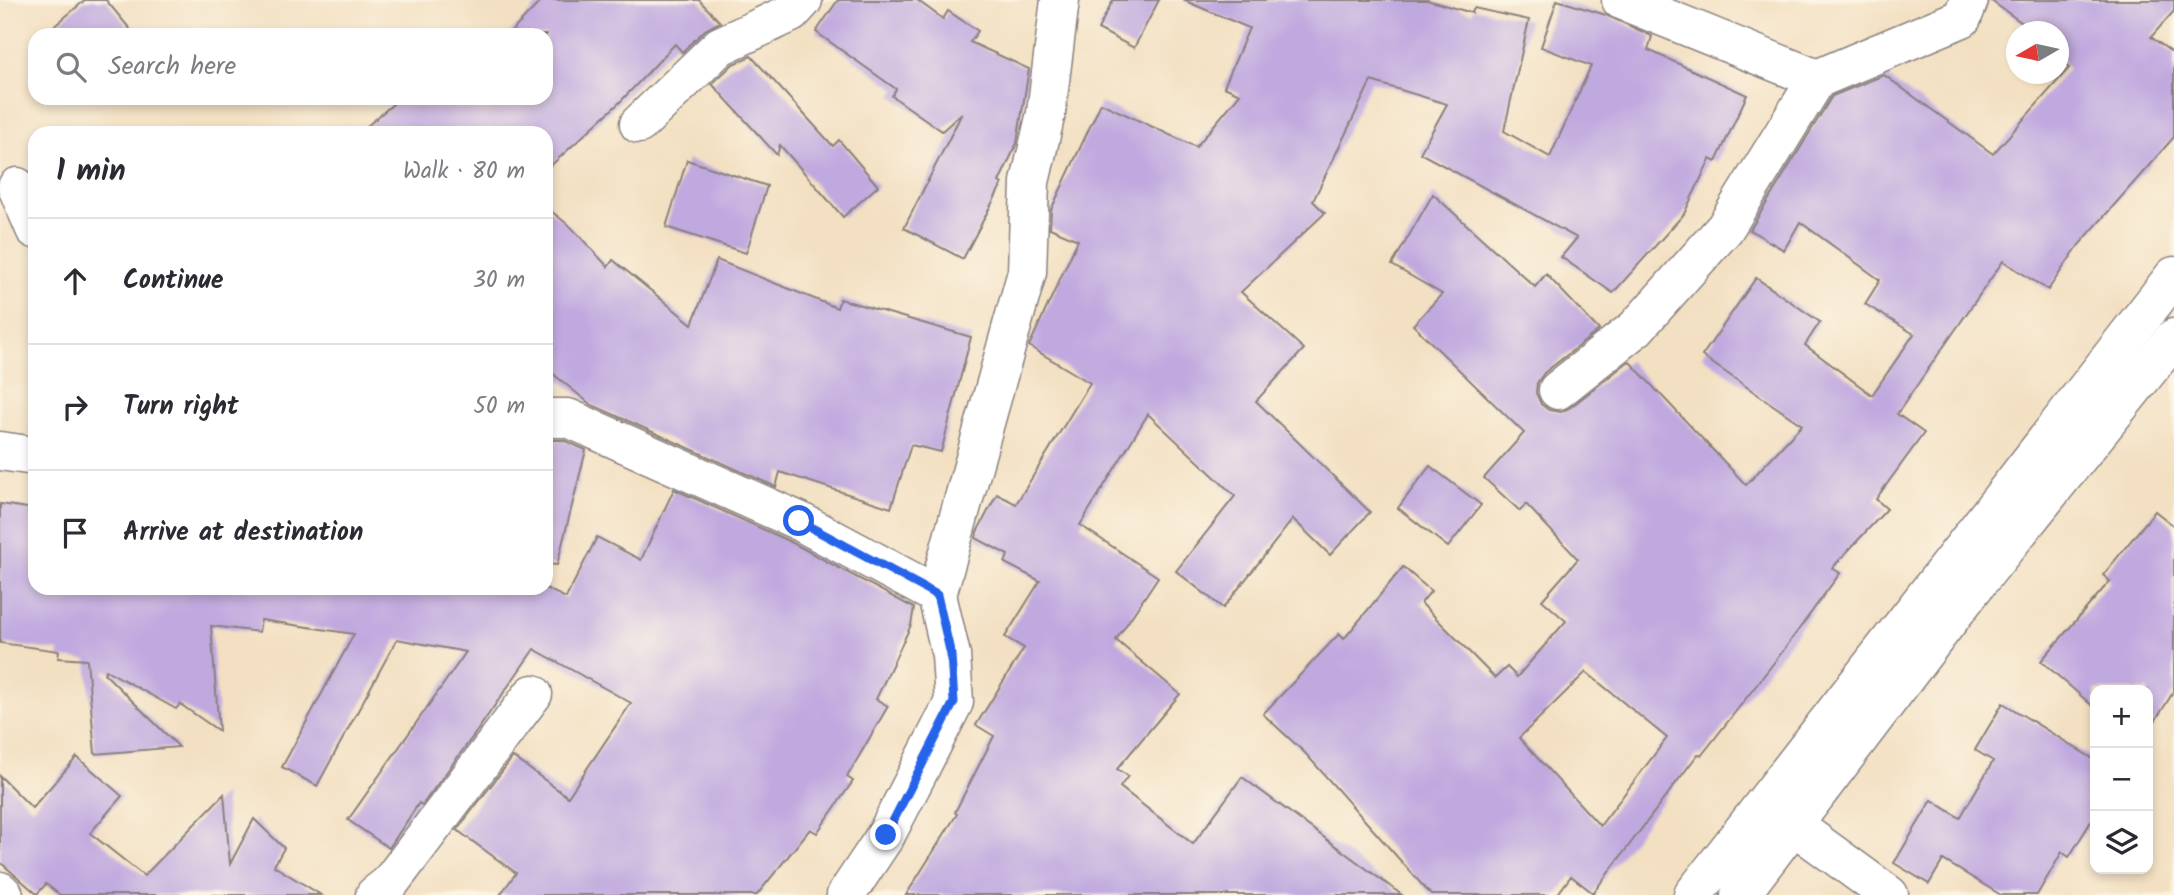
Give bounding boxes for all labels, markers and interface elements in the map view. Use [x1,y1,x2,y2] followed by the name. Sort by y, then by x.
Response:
[2006,21,2069,84] north arrow
[28,28,553,105] search box
[108,46,236,88] text: Search here
[52,48,90,86] icon: search
[56,148,126,196] text: 1 min
[403,154,525,190] text: Walk · 80 m
[123,260,224,302] text: Continue
[56,262,94,300] icon: ahead
[473,263,525,299] text: 30 m
[123,386,239,428] text: Turn right
[56,388,94,426] icon: right
[474,389,525,425] text: 50 m
[783,505,814,536] route start
[123,512,363,554] text: Arrive at destination
[56,514,94,552] icon: arrive
[2090,685,2153,874] map controls
[2090,685,2153,748] button: +
[2090,748,2153,811] button: −
[2090,811,2153,874] button: layers
[870,819,901,850] route end

